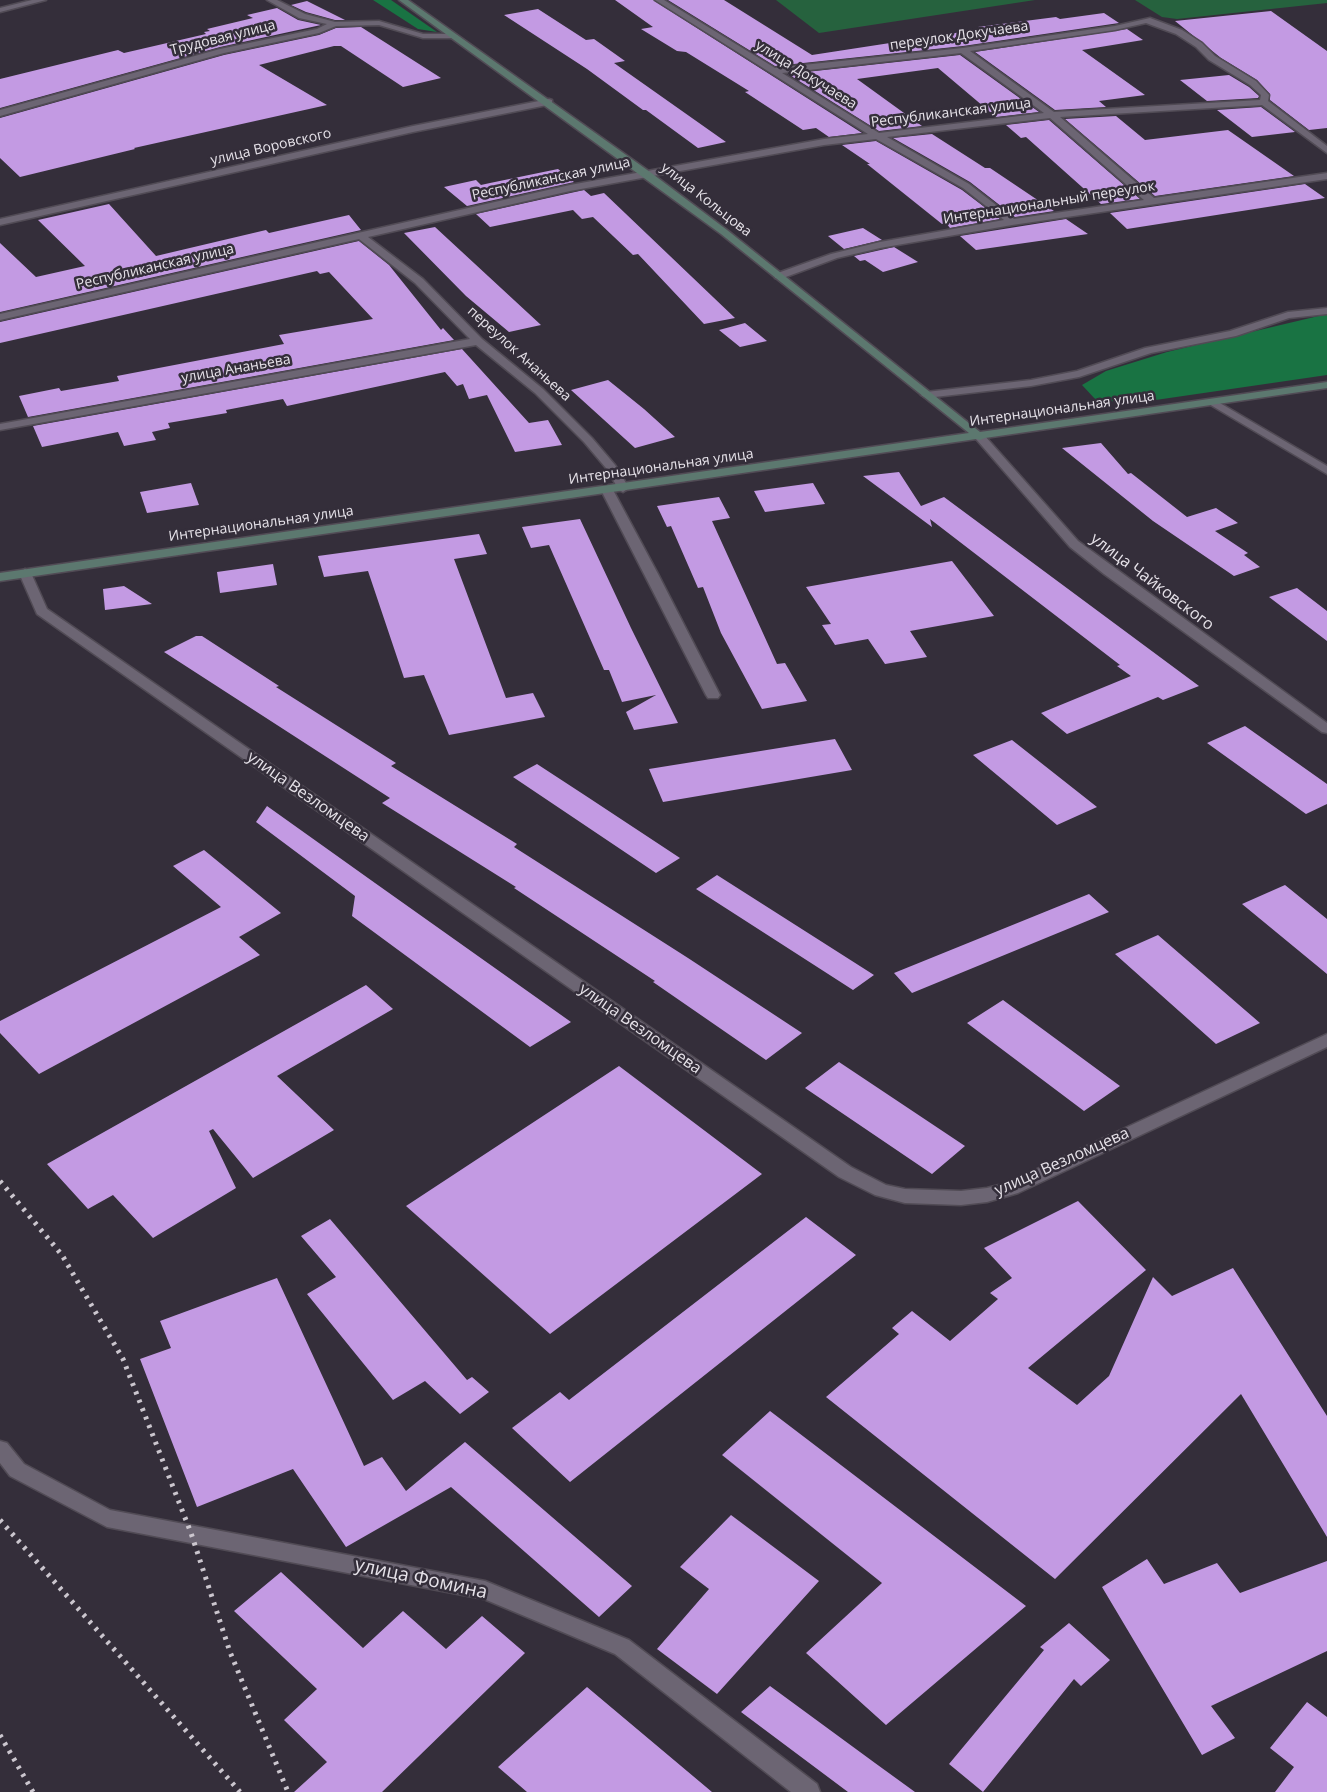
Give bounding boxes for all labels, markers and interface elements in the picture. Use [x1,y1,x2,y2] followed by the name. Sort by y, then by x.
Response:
[169,17,277,59] street label: Трудовая улица
[889,18,1029,54] street label: переулок Докучаева
[752,37,860,113] street label: улица Докучаева
[870,95,1032,131] street label: Республиканская улица
[209,125,333,169] street label: улица Воровского
[470,154,632,204] street label: Республиканская улица
[657,159,755,241] street label: улица Кольцова
[942,178,1156,228] street label: Интернациональный переулок
[74,241,236,293] street label: Республиканская улица
[464,303,574,405] street label: переулок Ананьева
[180,351,292,387] street label: улица Ананьева
[968,388,1156,430] street label: Интернациональная улица
[567,446,755,488] street label: Интернациональная улица
[167,503,355,545] street label: Интернациональная улица
[1086,529,1218,635] street label: улица Чайковского
[243,748,373,846] street label: улица Везломцева
[575,980,705,1078] street label: улица Везломцева
[992,1124,1132,1200] street label: улица Везломцева
[353,1554,489,1604] street label: улица Фомина

